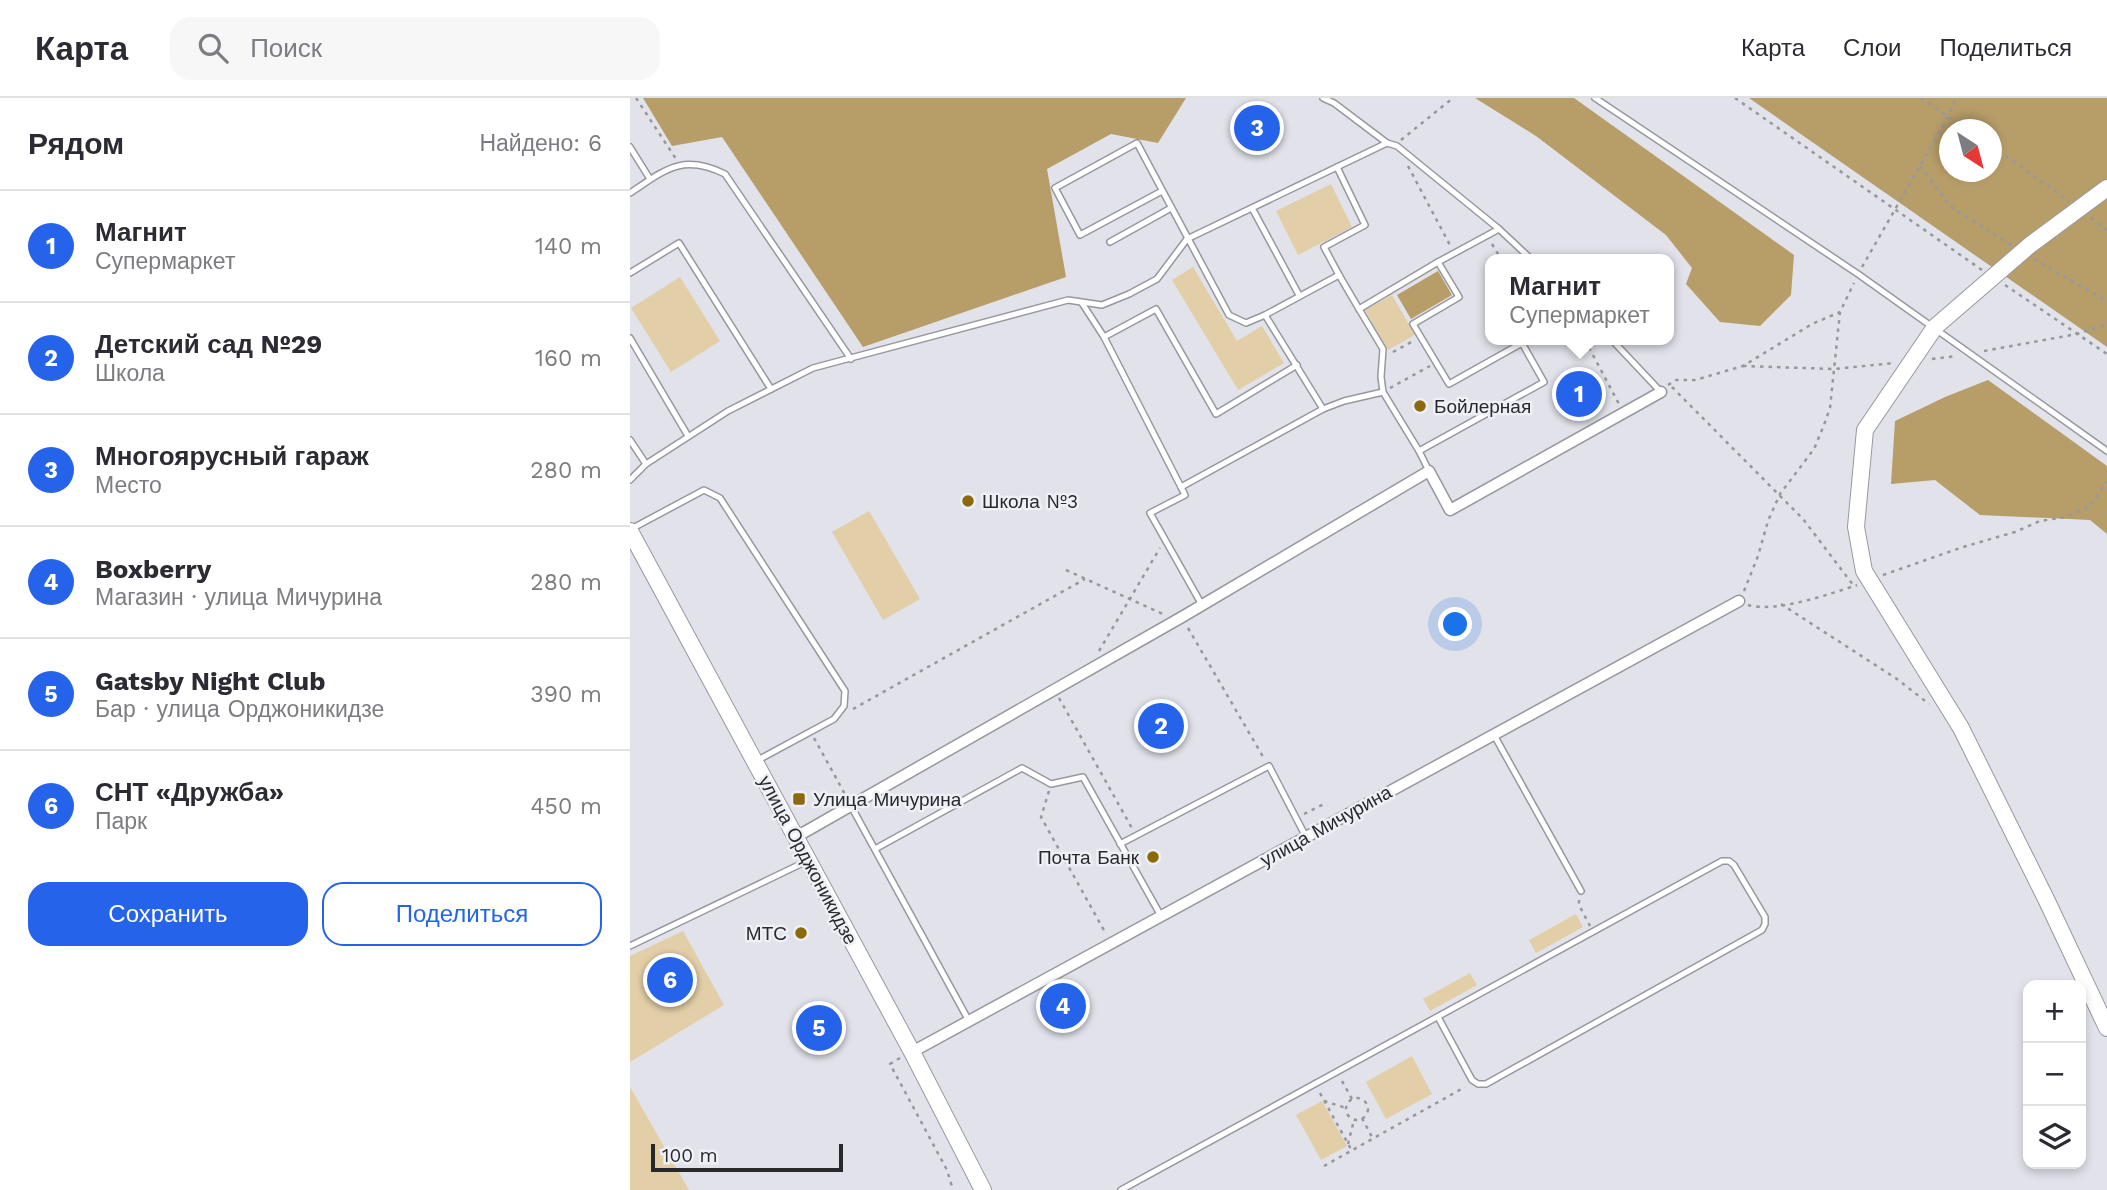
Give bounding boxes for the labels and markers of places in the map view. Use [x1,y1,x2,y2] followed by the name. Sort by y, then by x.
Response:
[1234,102,1280,154] pin: 3
[1556,368,1602,420] pin: 1
[1434,395,1531,418] place label: Бойлерная
[1412,398,1428,414] marker: Бойлерная
[982,490,1078,513] place label: Школа №3
[960,493,976,509] marker: Школа №3
[1138,700,1184,752] pin: 2
[813,788,962,811] place label: Улица Мичурина
[791,791,807,807] marker: Улица Мичурина
[1038,846,1140,869] place label: Почта Банк
[1145,849,1161,865] marker: Почта Банк
[746,922,787,945] place label: МТС
[793,925,809,941] marker: МТС
[647,954,693,1006] pin: 6
[1040,980,1086,1032] pin: 4
[796,1002,842,1054] pin: 5

